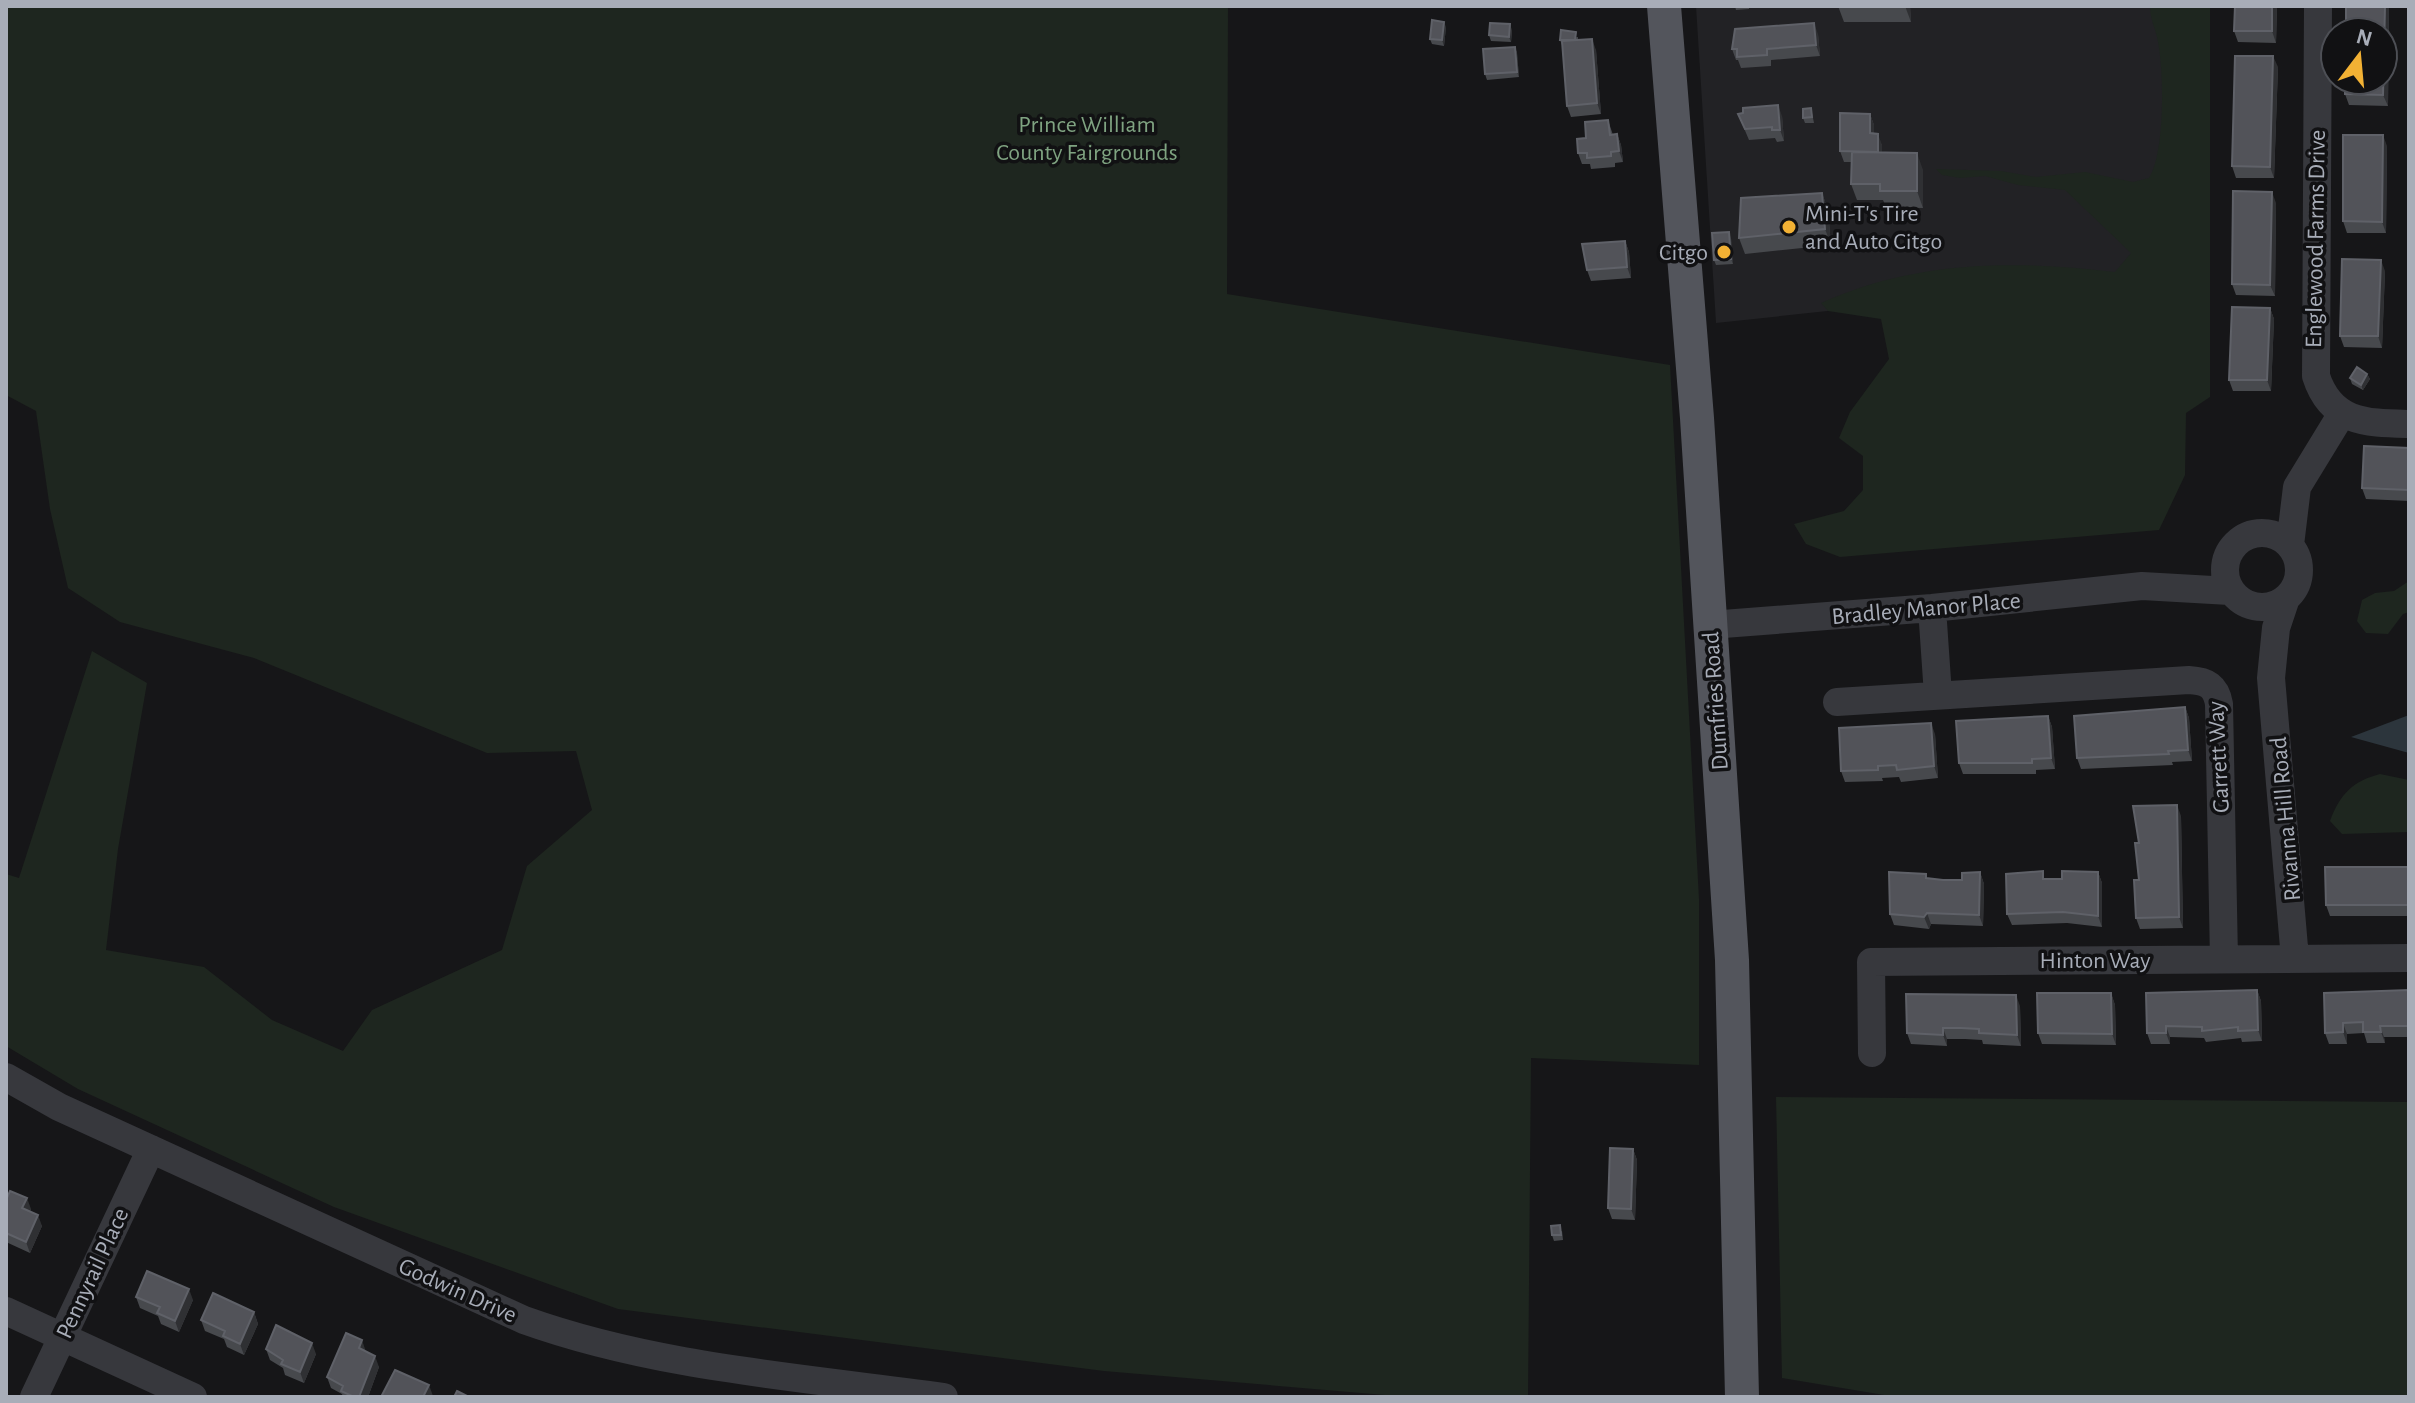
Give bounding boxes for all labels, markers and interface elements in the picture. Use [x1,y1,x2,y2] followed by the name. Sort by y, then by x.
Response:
[2319,16,2399,96] north arrow
[2354,25,2375,50] text: N
[996,113,1178,165] park label: Prince William County Fairgrounds
[2302,130,2330,348] street label: Englewood Farms Drive
[1805,202,1942,254] place label: Mini-T's Tire and Auto Citgo
[1780,218,1798,236] marker: Mini-T's Tire and Auto Citgo
[1659,241,1708,265] place label: Citgo
[1715,243,1733,261] marker: Citgo
[1830,589,2022,629] street label: Bradley Manor Place
[1699,631,1733,771] street label: Dumfries Road
[2204,700,2234,813] street label: Garrett Way
[2267,736,2305,902] street label: Rivanna Hill Road
[2040,949,2150,973] street label: Hinton Way
[52,1204,134,1342] street label: Pennyrail Place
[395,1254,520,1328] street label: Godwin Drive

